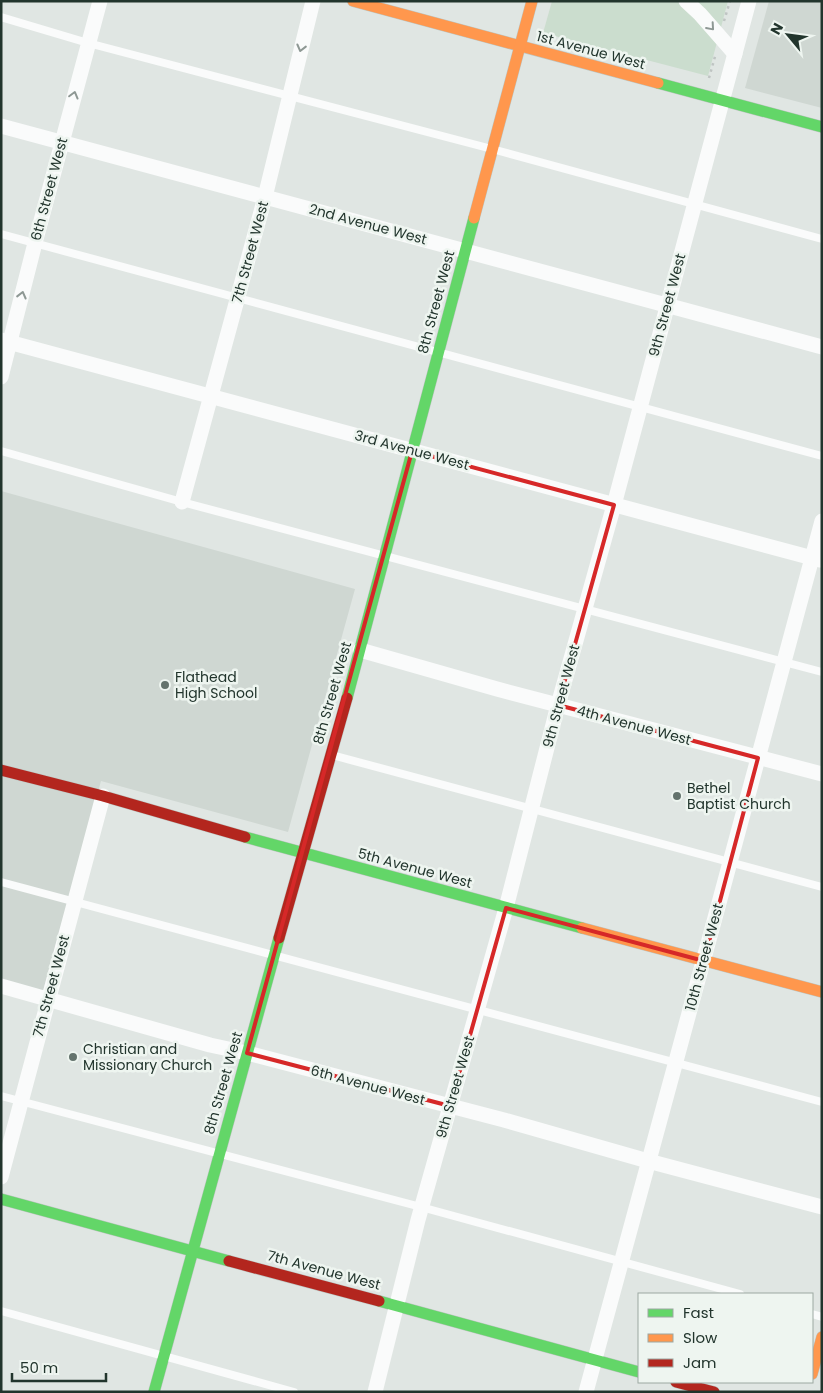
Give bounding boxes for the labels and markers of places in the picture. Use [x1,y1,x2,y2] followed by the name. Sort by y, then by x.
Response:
[175,667,257,703] place label: Flathead High School
[159,679,171,691] marker: Flathead High School
[687,778,791,814] place label: Bethel Baptist Church
[671,790,683,802] marker: Bethel Baptist Church
[83,1039,212,1075] place label: Christian and Missionary Church
[67,1051,79,1063] marker: Christian and Missionary Church

